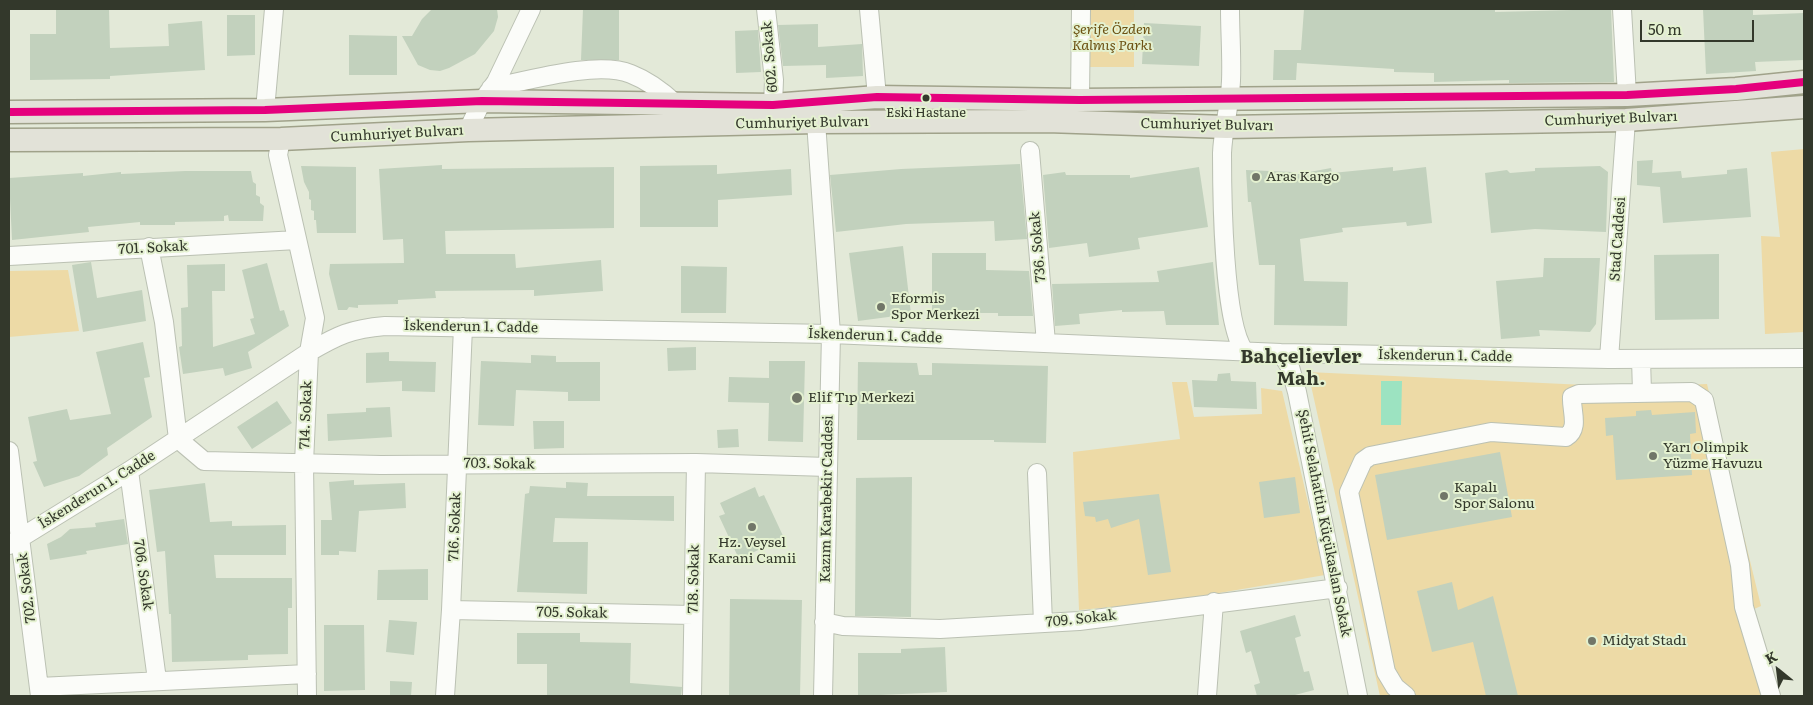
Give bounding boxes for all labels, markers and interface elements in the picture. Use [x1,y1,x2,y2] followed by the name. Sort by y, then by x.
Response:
[1643,10,1757,42] scale bar
[1648,17,1682,40] text: 50 m
[759,21,781,93] street label: 602. Sokak
[1072,22,1152,54] park label: Şerife Özden Kalmış Parkı
[921,93,931,103] marker: Eski Hastane
[886,105,966,121] place label: Eski Hastane
[1544,108,1678,130] street label: Cumhuriyet Bulvarı
[735,113,869,133] street label: Cumhuriyet Bulvarı
[1140,115,1274,135] street label: Cumhuriyet Bulvarı
[330,122,464,146] street label: Cumhuriyet Bulvarı
[1266,169,1339,185] place label: Aras Kargo
[1250,171,1262,183] marker: Aras Kargo
[1607,196,1629,282] street label: Stad Caddesi
[1027,211,1049,283] street label: 736. Sokak
[118,238,188,258] street label: 701. Sokak
[891,291,980,324] place label: Eformis Spor Merkezi
[875,301,887,313] marker: Eformis Spor Merkezi
[404,317,538,337] street label: İskenderun 1. Cadde
[808,325,942,347] street label: İskenderun 1. Cadde
[1240,346,1362,390] district label: Bahçelievler Mah.
[1378,346,1512,366] street label: İskenderun 1. Cadde
[296,381,316,449] street label: 714. Sokak
[808,390,915,406] place label: Elif Tıp Merkezi
[790,391,804,405] marker: Elif Tıp Merkezi
[1294,408,1354,638] street label: Şehit Selahattin Küçükaslan Sokak
[817,415,837,583] street label: Kazım Karabekir Caddesi
[1663,440,1763,472] place label: Yarı Olimpik Yüzme Havuzu
[36,447,158,533] street label: İskenderun 1. Cadde
[1647,450,1659,462] marker: Yarı Olimpik Yüzme Havuzu
[463,455,535,473] street label: 703. Sokak
[1454,480,1535,512] place label: Kapalı Spor Salonu
[1438,490,1450,502] marker: Kapalı Spor Salonu
[445,492,465,562] street label: 716. Sokak
[746,521,758,533] marker: Hz. Veysel Karani Camii
[708,535,796,568] place label: Hz. Veysel Karani Camii
[130,539,156,611] street label: 706. Sokak
[685,544,703,614] street label: 718. Sokak
[14,552,40,624] street label: 702. Sokak
[536,604,608,622] street label: 705. Sokak
[1045,607,1117,631] street label: 709. Sokak
[1602,633,1686,649] place label: Midyat Stadı
[1586,635,1598,647] marker: Midyat Stadı
[1753,645,1803,695] north arrow
[1761,645,1780,668] text: K

